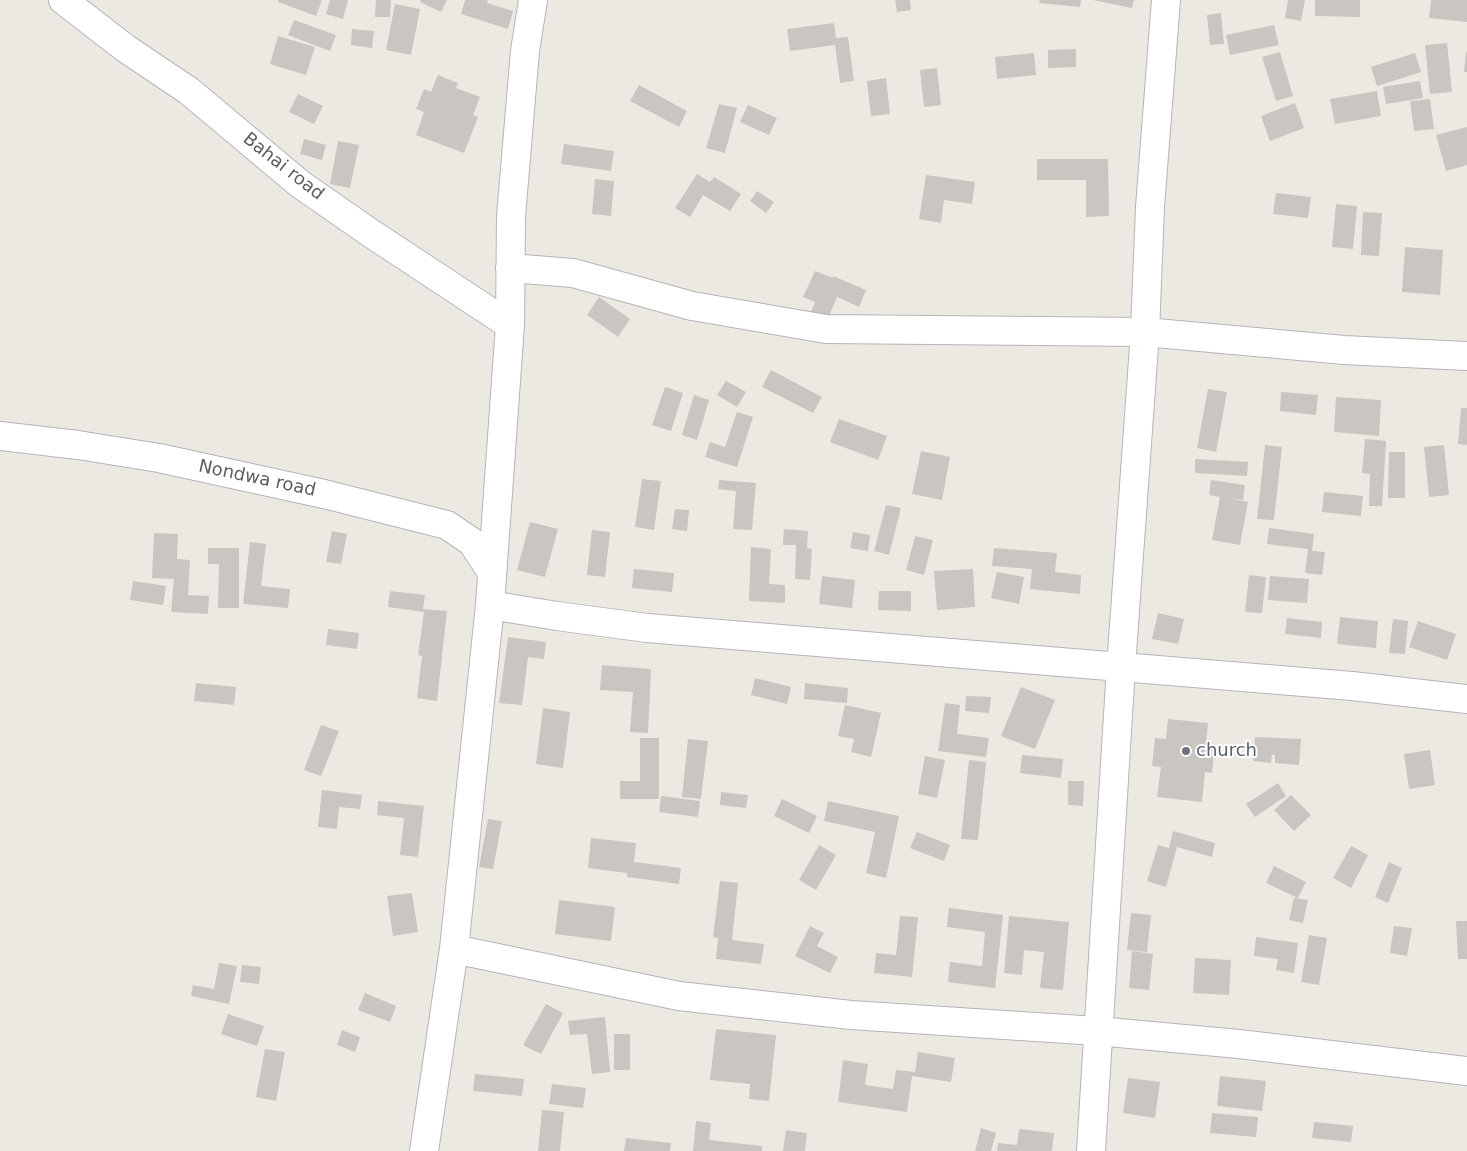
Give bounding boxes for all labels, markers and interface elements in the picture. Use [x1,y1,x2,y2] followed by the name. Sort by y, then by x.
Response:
[238,129,328,205] street label: Bahai road
[196,456,318,502] street label: Nondwa road
[1196,740,1257,762] place label: church
[1180,745,1192,757] marker: church

